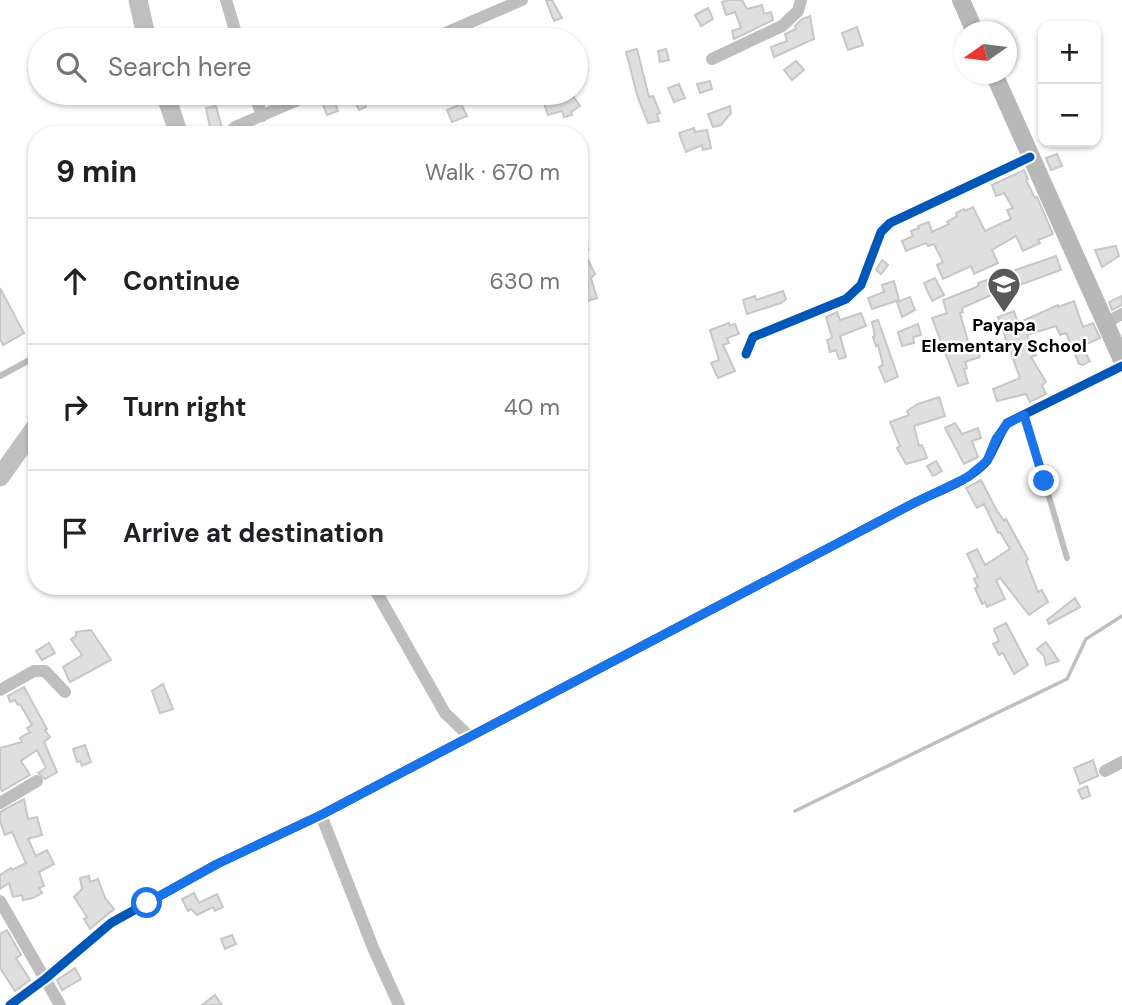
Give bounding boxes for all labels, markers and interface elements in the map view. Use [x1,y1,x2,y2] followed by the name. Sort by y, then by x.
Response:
[954,21,1017,84] north arrow
[1038,21,1101,147] map controls
[1038,21,1101,84] button: +
[28,28,588,105] search box
[52,48,90,86] icon: search
[108,50,251,84] text: Search here
[1038,84,1101,147] button: −
[56,152,137,191] text: 9 min
[425,157,560,187] text: Walk · 670 m
[56,262,94,300] icon: ahead
[123,264,240,298] text: Continue
[985,265,1023,314] school or university icon: Payapa Elementary School
[490,266,560,296] text: 630 m
[921,313,1087,358] place label: Payapa Elementary School
[56,388,94,426] icon: right
[123,390,247,424] text: Turn right
[504,392,560,422] text: 40 m
[1028,465,1059,496] route end
[56,514,94,552] icon: arrive
[123,516,384,550] text: Arrive at destination
[131,887,162,918] route start

